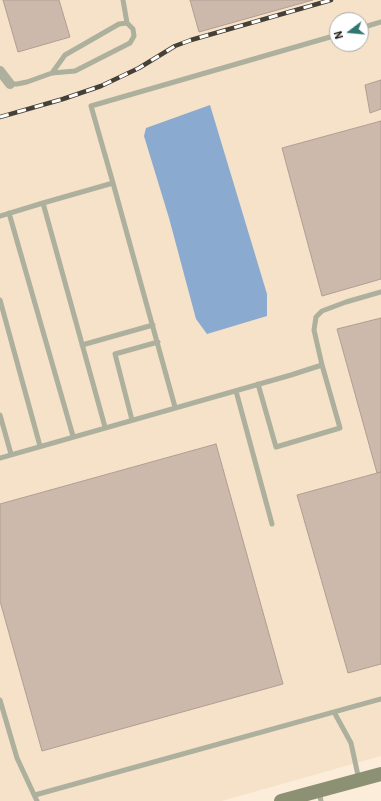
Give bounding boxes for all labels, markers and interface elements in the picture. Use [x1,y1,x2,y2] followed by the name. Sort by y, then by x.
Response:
[329,12,369,52] north arrow
[331,29,346,41] text: N

